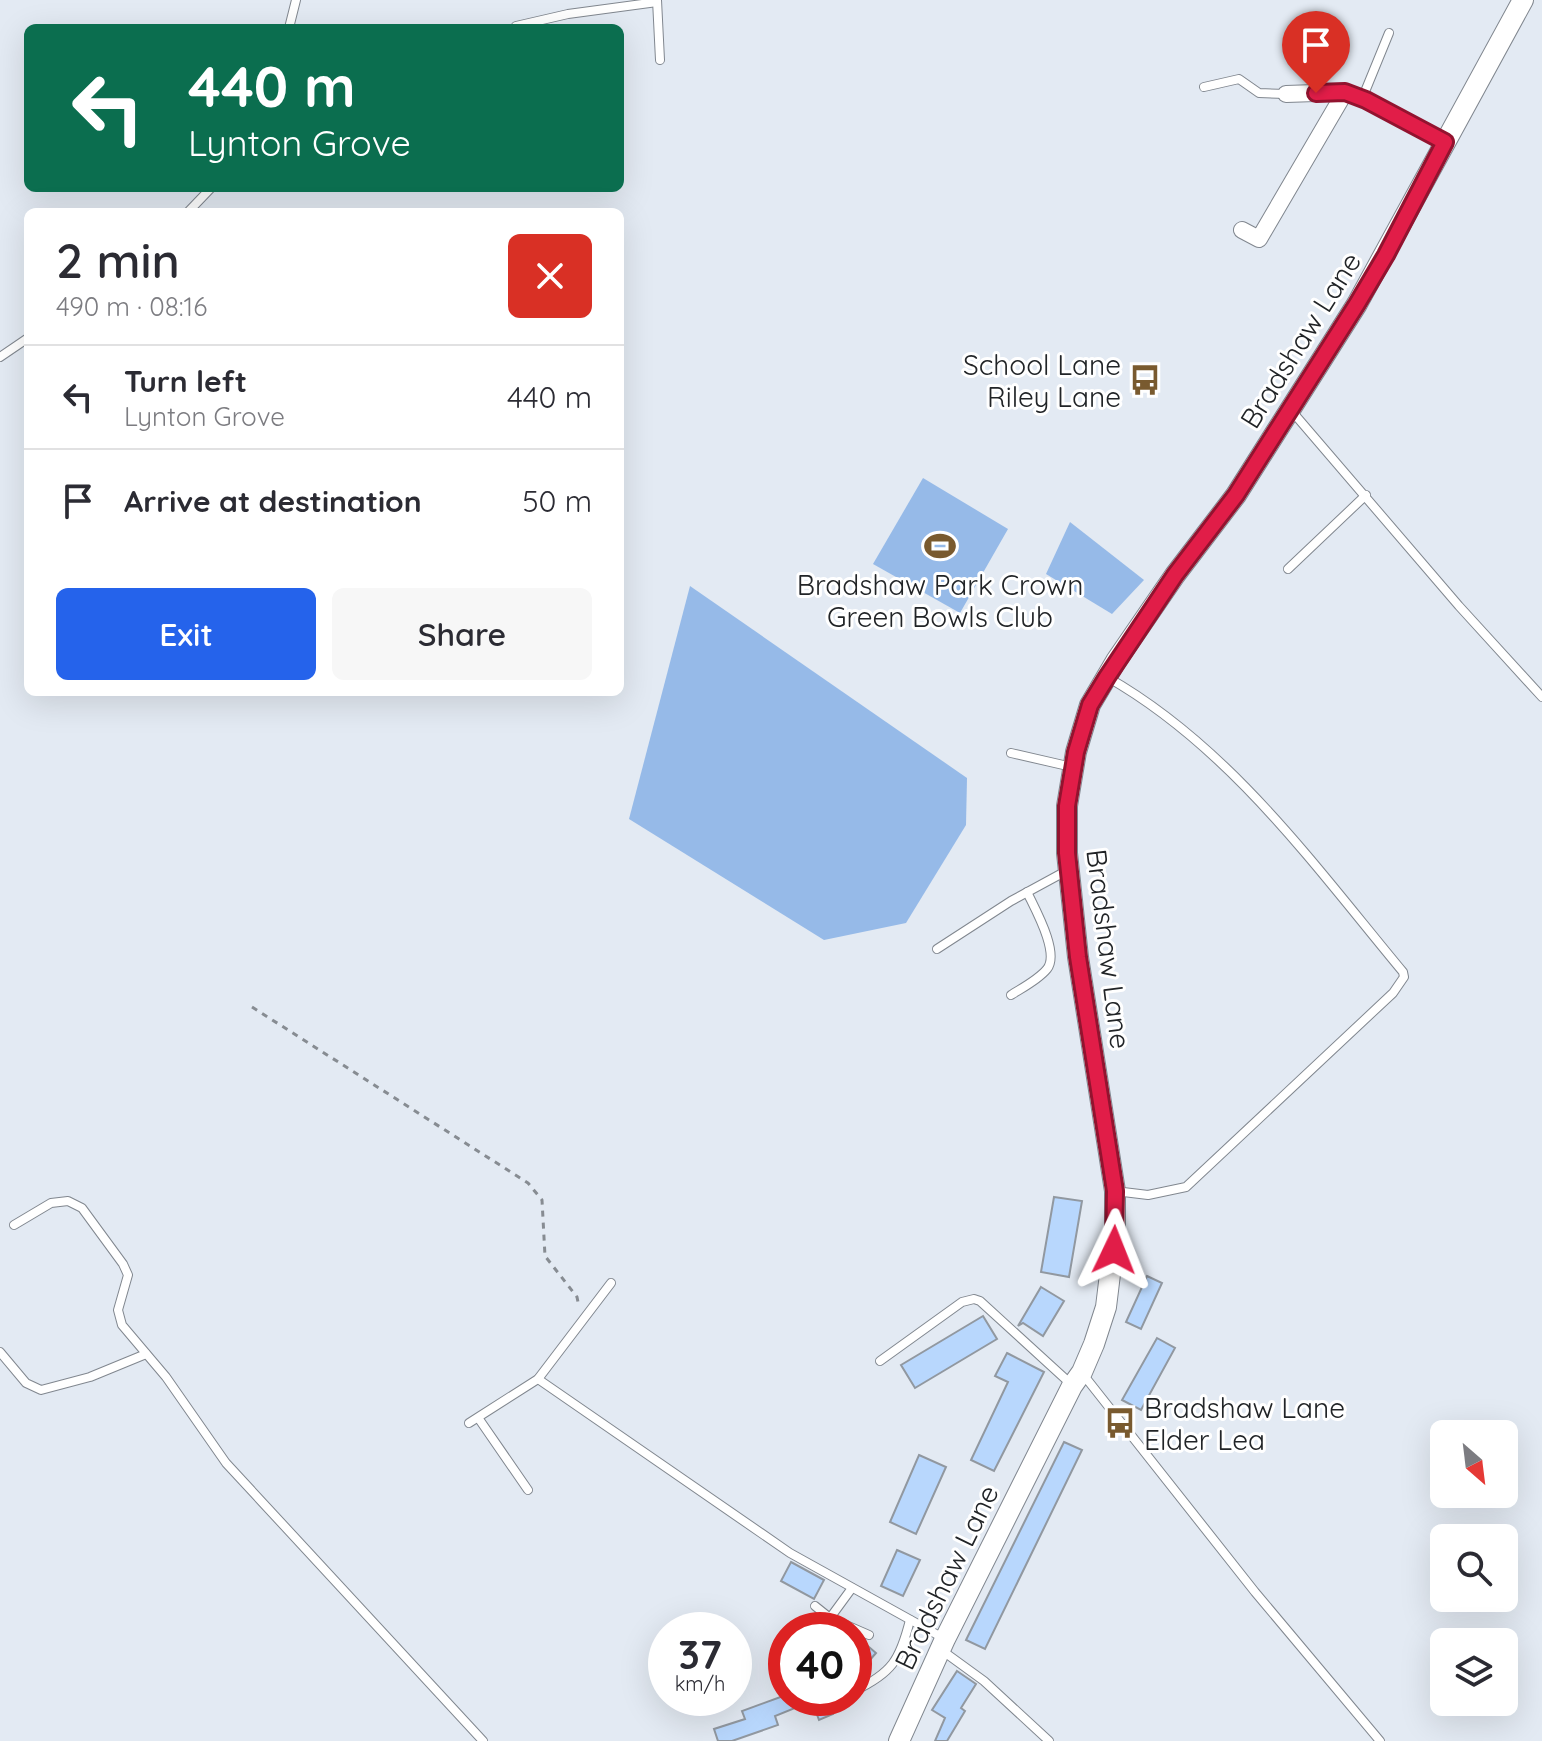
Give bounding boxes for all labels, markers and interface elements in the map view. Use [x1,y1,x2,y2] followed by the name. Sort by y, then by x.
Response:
[1282,11,1350,93] pin
[1294,23,1338,67] icon: arrive
[188,51,356,121] text: 440 m
[56,56,160,160] icon: left
[188,120,411,165] text: Lynton Grove
[56,230,180,290] text: 2 min
[508,234,592,318] button: close
[1232,245,1368,435] street label: Bradshaw Lane
[56,290,207,323] text: 490 m · 08:16
[963,347,1121,414] place label: School Lane Riley Lane
[124,362,247,400] text: Turn left
[1128,363,1162,397] bus stop icon: School Lane Riley Lane
[56,375,100,419] icon: left
[507,378,592,416] text: 440 m
[124,400,285,433] text: Lynton Grove
[56,479,100,523] icon: arrive
[124,482,422,520] text: Arrive at destination
[522,482,592,520] text: 50 m
[923,529,957,563] sports icon: Bradshaw Park Crown Green Bowls Club
[797,567,1083,634] place label: Bradshaw Park Crown Green Bowls Club
[56,588,316,680] button: Exit
[332,588,592,680] button: Share
[1079,847,1139,1051] street label: Bradshaw Lane
[1072,1208,1156,1292] position arrow
[1144,1390,1345,1457] place label: Bradshaw Lane Elder Lea
[1103,1406,1137,1440] bus stop icon: Bradshaw Lane Elder Lea
[1430,1420,1518,1508] north arrow
[1430,1420,1518,1716] map controls
[886,1479,1006,1675] street label: Bradshaw Lane
[1430,1524,1518,1612] button: search
[768,1612,872,1716] speed limit sign: 40
[1430,1628,1518,1716] button: layers
[678,1629,722,1679] text: 37
[675,1671,725,1696] text: km/h

